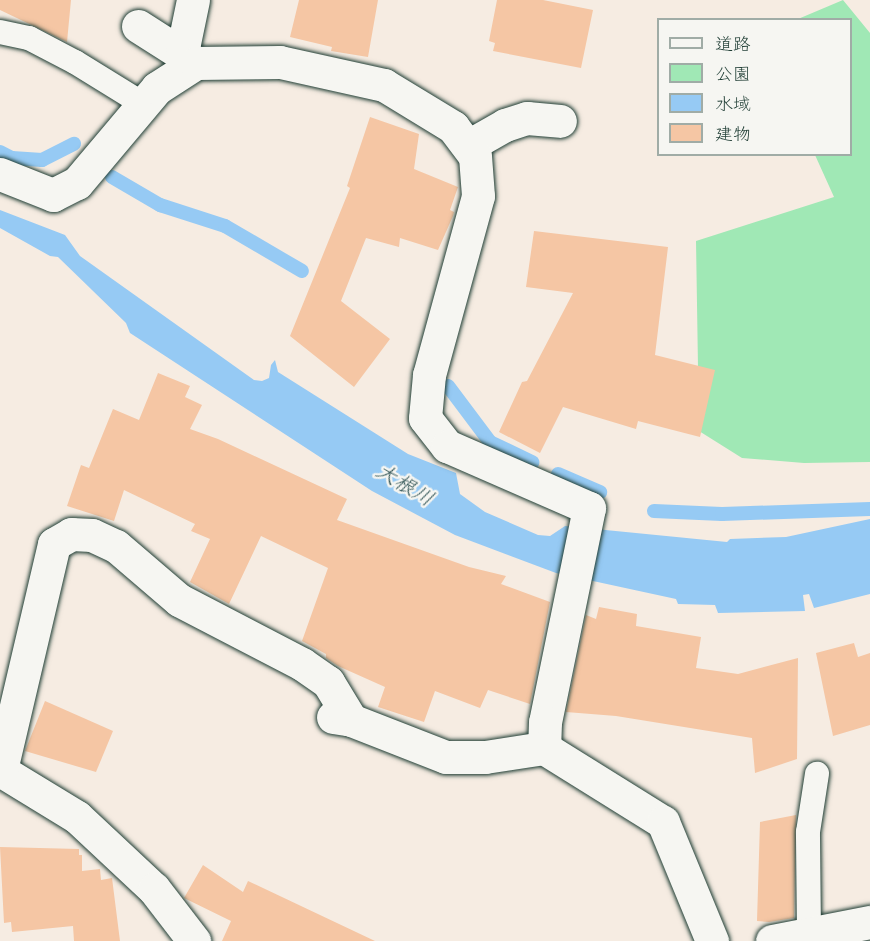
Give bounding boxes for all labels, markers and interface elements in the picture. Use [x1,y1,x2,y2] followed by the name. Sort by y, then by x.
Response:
[657,18,852,156] legend
[715,36,751,57] text: 道路
[715,66,751,87] text: 公園
[715,96,751,117] text: 水域
[715,126,751,147] text: 建物
[370,461,436,515] water label: 大根川

